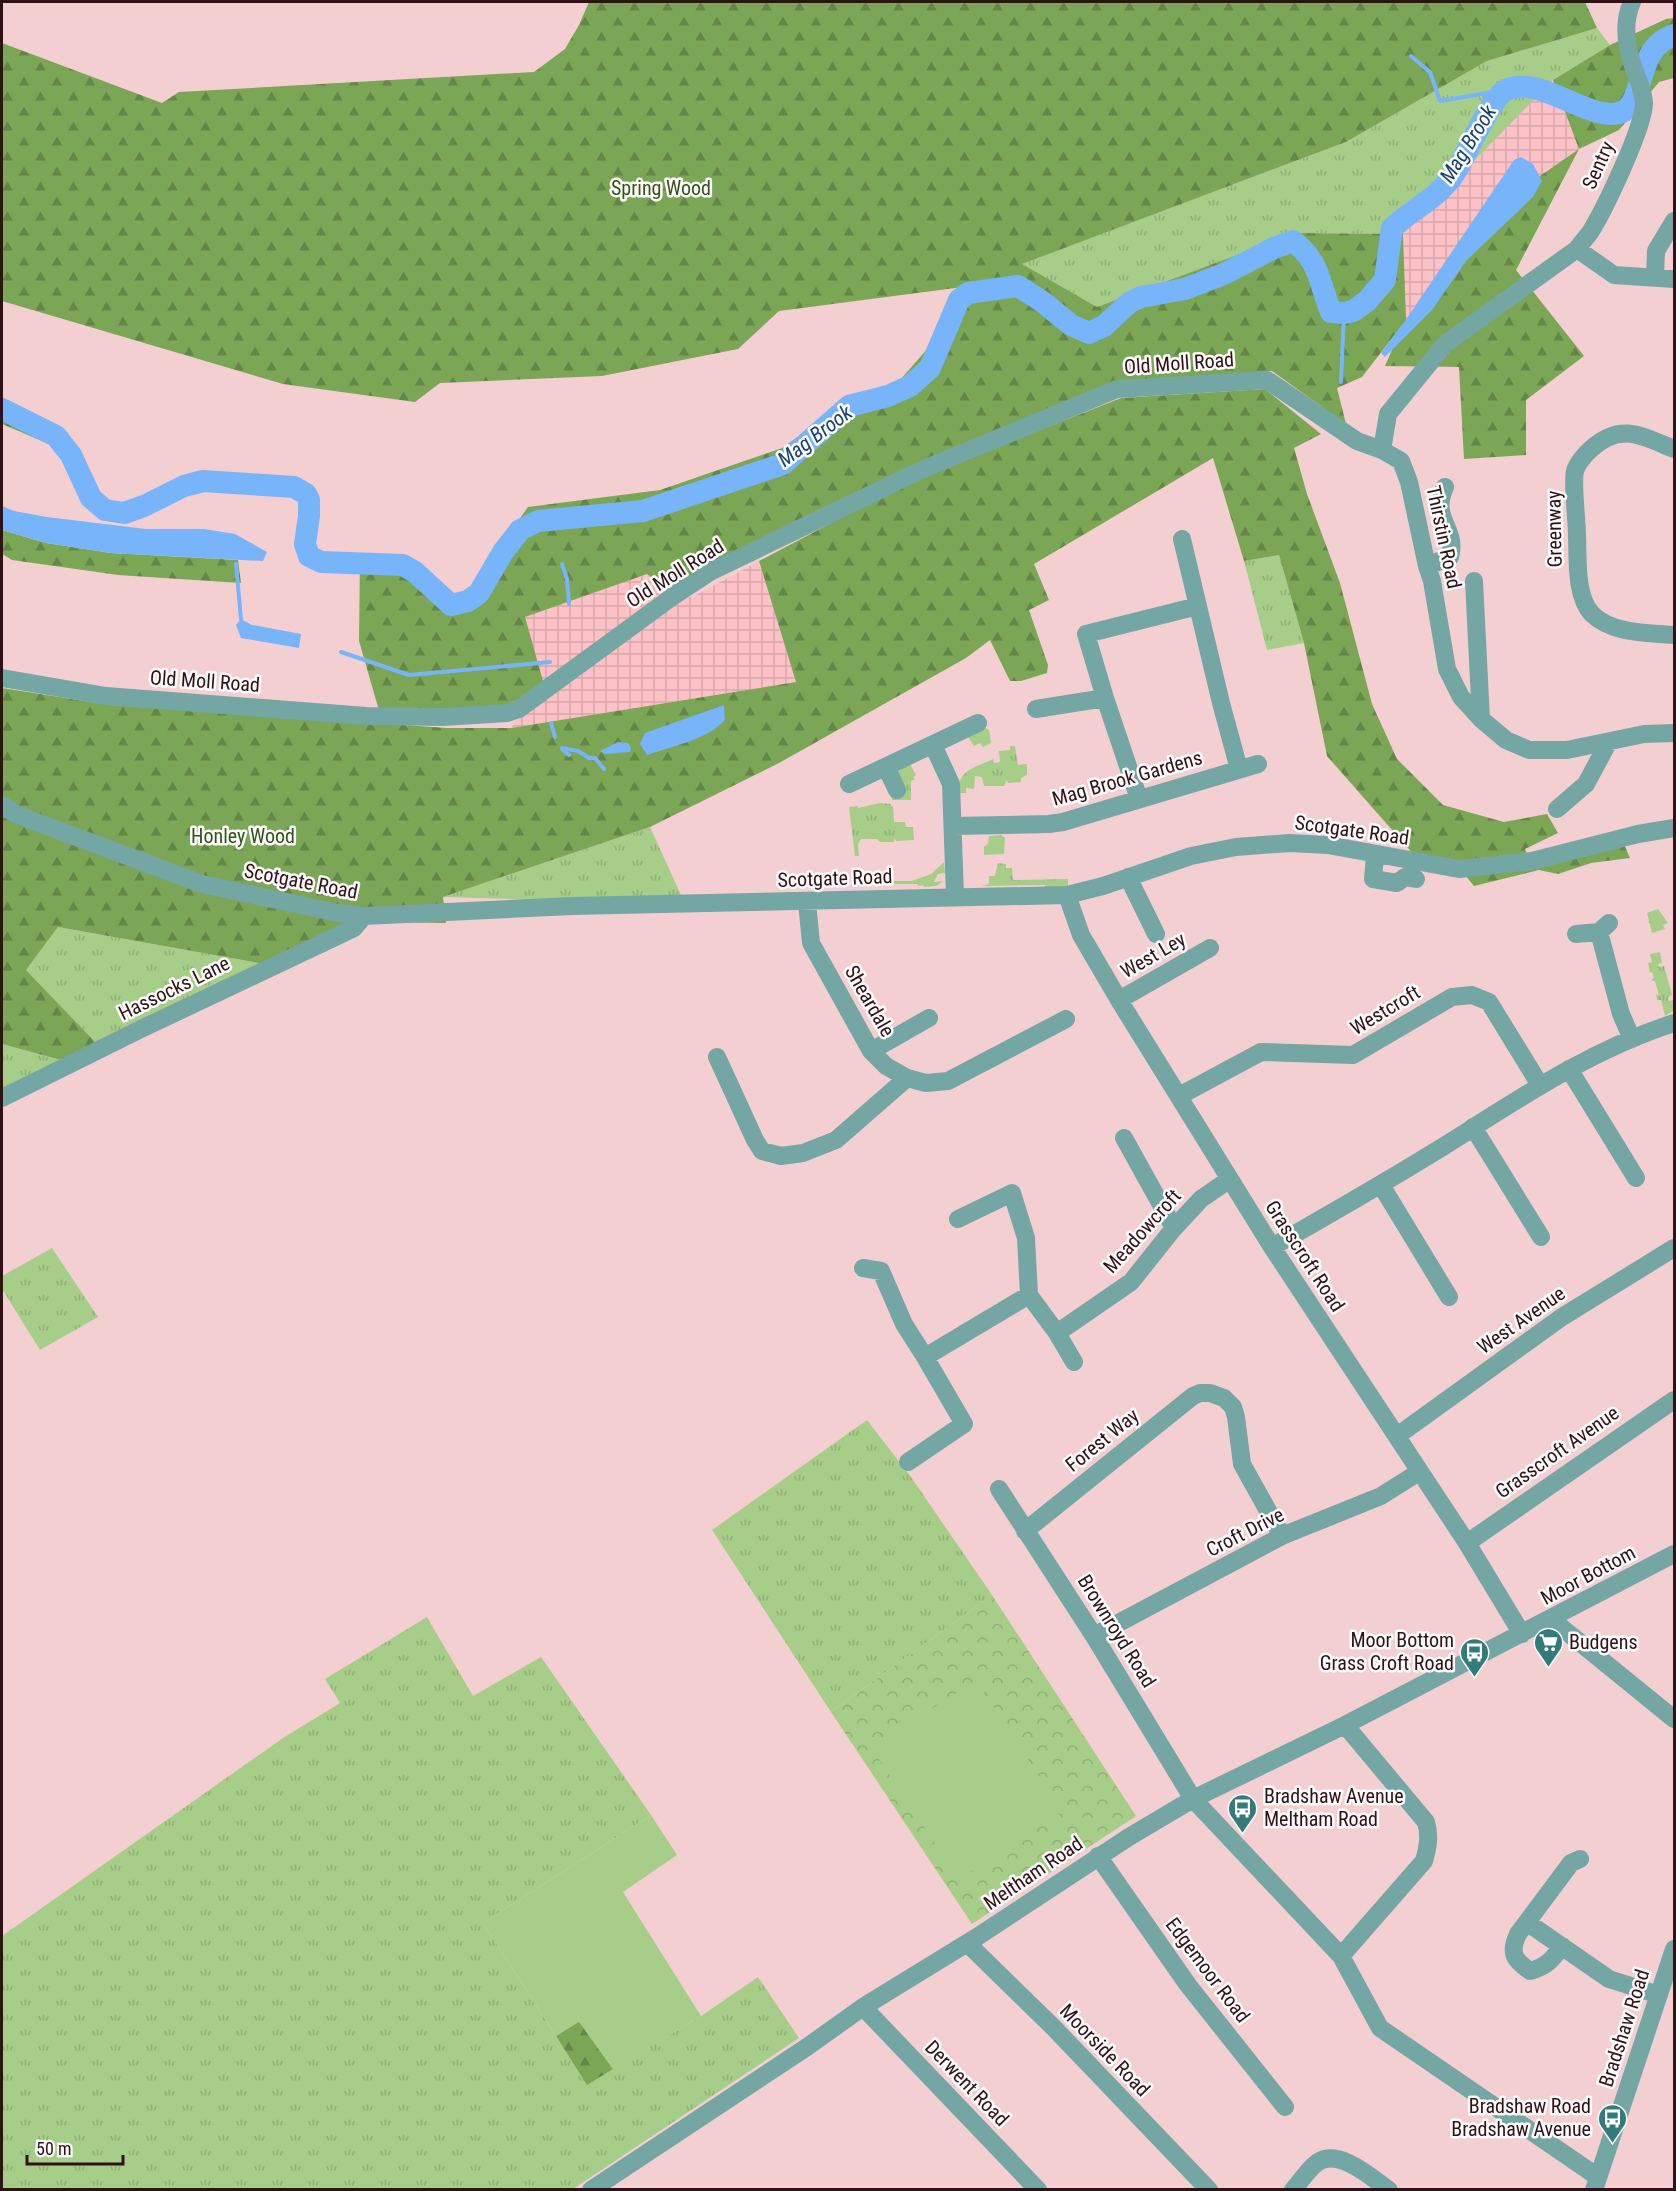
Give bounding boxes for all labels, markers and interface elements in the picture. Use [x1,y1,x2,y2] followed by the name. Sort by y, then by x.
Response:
[1435,100,1502,187] water label: Mag Brook
[1577,137,1619,193] street label: Sentry
[611,176,711,200] park label: Spring Wood
[1123,347,1235,379] street label: Old Moll Road
[773,400,858,472] water label: Mag Brook
[1421,483,1467,591] street label: Thirstin Road
[1541,490,1567,568] street label: Greenway
[622,534,728,612] street label: Old Moll Road
[149,665,261,697] street label: Old Moll Road
[1049,745,1205,811] street label: Mag Brook Gardens
[1293,810,1411,850] street label: Scotgate Road
[191,824,295,848] park label: Honley Wood
[242,858,360,904] street label: Scotgate Road
[777,864,893,892] street label: Scotgate Road
[1116,927,1190,983] street label: West Ley
[115,951,233,1025] street label: Hassocks Lane
[840,961,900,1041] street label: Sheardale
[1346,980,1424,1040] street label: Westcroft
[1098,1184,1186,1278] street label: Meadowcroft
[1260,1196,1350,1316] street label: Grasscroft Road
[1473,1281,1569,1359] street label: West Avenue
[1491,1401,1623,1503] street label: Grasscroft Avenue
[1061,1403,1143,1477] street label: Forest Way
[1202,1502,1288,1562] street label: Croft Drive
[1537,1540,1639,1610] street label: Moor Bottom
[1073,1570,1161,1692] street label: Brownroyd Road
[1532,1626,1564,1668] supermarket icon: Budgens
[1320,1628,1454,1675] place label: Moor Bottom Grass Croft Road
[1569,1630,1638,1654] place label: Budgens
[1459,1636,1491,1678] bus stop icon: Moor Bottom Grass Croft Road
[1264,1784,1404,1831] place label: Bradshaw Avenue Meltham Road
[1227,1792,1259,1834] bus stop icon: Bradshaw Avenue Meltham Road
[979,1831,1087,1915] street label: Meltham Road
[1161,1913,1255,2027] street label: Edgemoor Road
[1594,1966,1654,2090] street label: Bradshaw Road
[1055,1999,1155,2101] street label: Moorside Road
[920,2035,1014,2131] street label: Derwent Road
[1451,2094,1591,2141] place label: Bradshaw Road Bradshaw Avenue
[1596,2102,1628,2144] bus stop icon: Bradshaw Road Bradshaw Avenue
[27,2128,123,2166] scale bar
[36,2138,71,2159] text: 50 m

